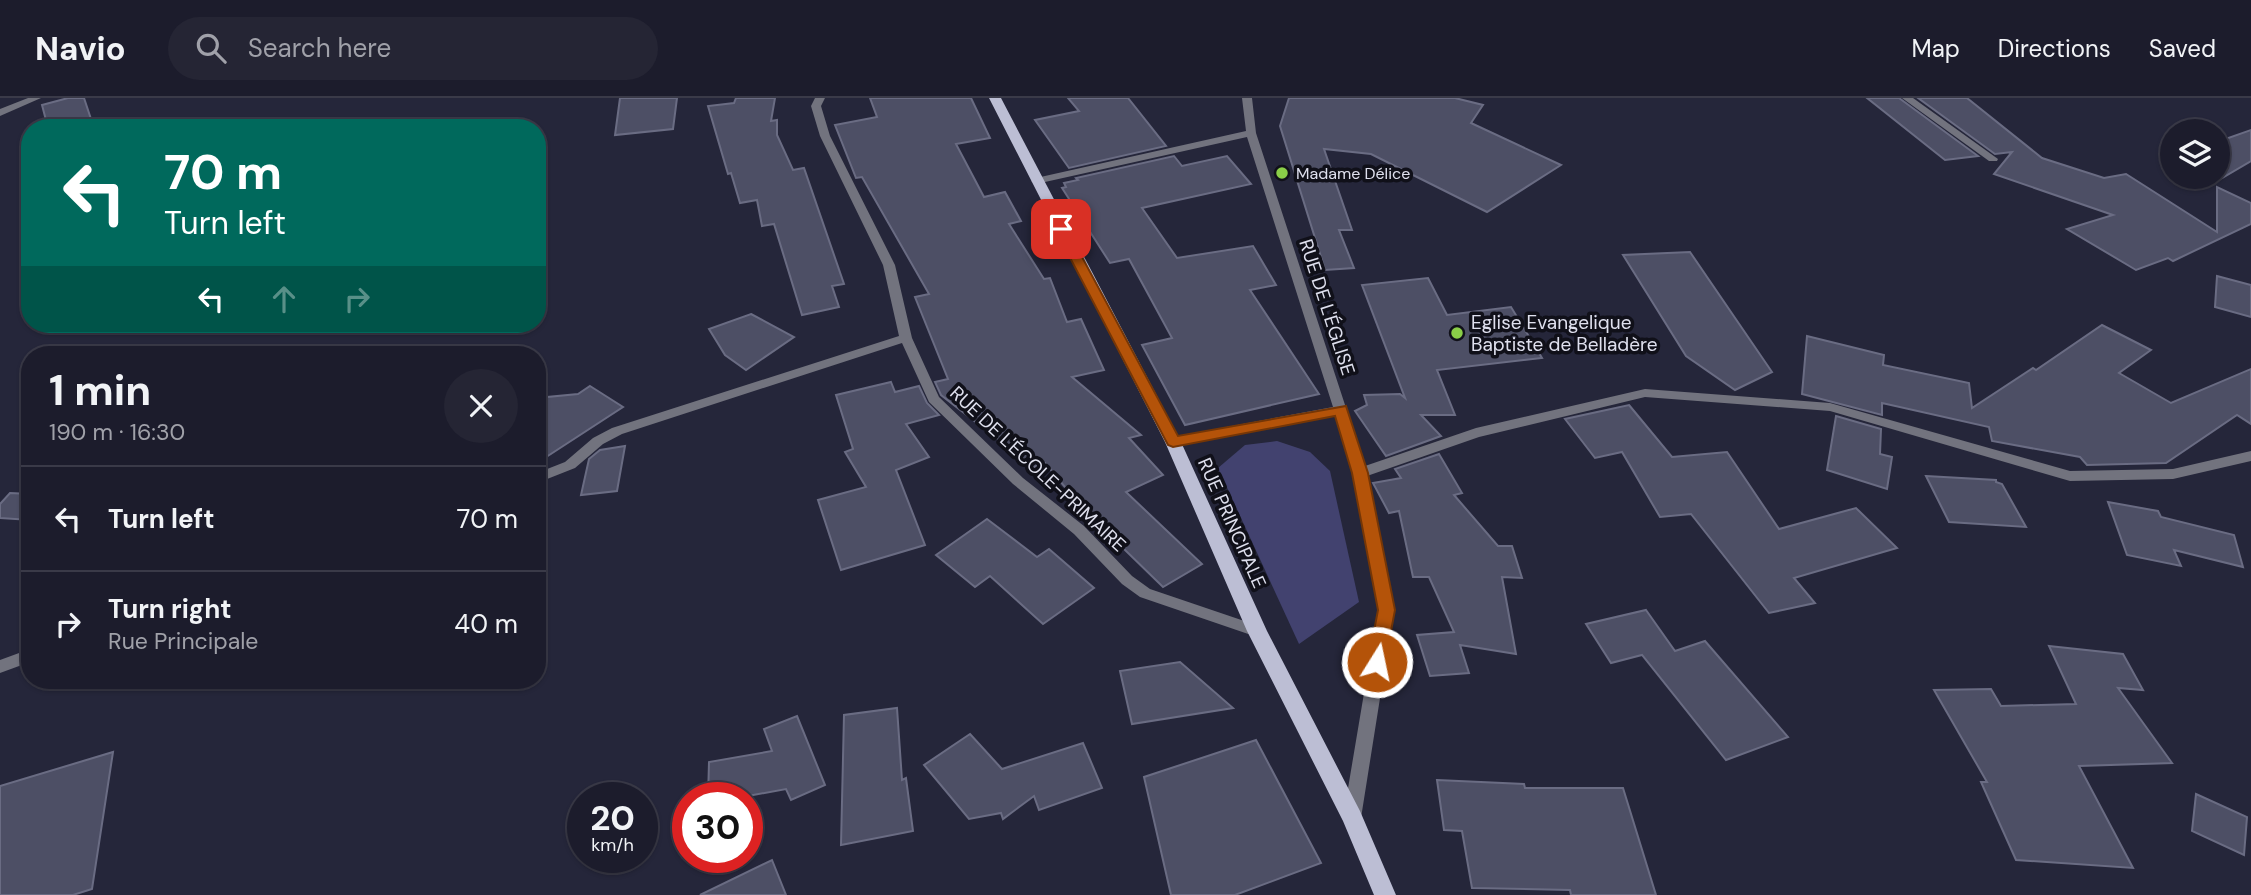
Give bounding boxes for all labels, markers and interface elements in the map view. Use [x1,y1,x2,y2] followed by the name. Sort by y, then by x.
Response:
[168,17,658,80] search box
[35,27,126,70] text: Navio
[192,29,230,67] icon: search
[248,31,391,65] text: Search here
[1912,33,1960,64] text: Map
[1998,33,2111,64] text: Directions
[2149,33,2216,64] text: Saved
[2160,119,2230,189] map controls
[2160,119,2230,189] button: layers
[164,140,282,204] text: 70 m
[49,147,140,238] icon: left
[1296,163,1410,184] place label: Madame Délice
[1274,165,1290,181] marker: Madame Délice
[1031,199,1091,259] pin
[164,202,286,244] text: Turn left
[1042,210,1080,248] icon: arrive
[1293,236,1361,378] street label: RUE DE L'ÉGLISE
[192,280,230,318] icon: left
[265,280,303,318] icon: ahead
[338,280,376,318] icon: right
[1471,310,1657,357] place label: Eglise Evangelique Baptiste de Belladère
[1449,325,1465,341] marker: Eglise Evangelique Baptiste de Belladère
[49,363,151,418] text: 1 min
[444,369,518,443] button: close
[945,381,1131,557] street label: RUE DE L'ÉCOLE-PRIMAIRE
[49,417,185,447] text: 190 m · 16:30
[1192,454,1272,592] street label: RUE PRINCIPALE
[49,500,87,538] icon: left
[108,502,215,536] text: Turn left
[457,502,518,536] text: 70 m
[108,592,232,626] text: Turn right
[49,605,87,643] icon: right
[454,607,518,641] text: 40 m
[1340,625,1414,699] position arrow
[108,626,258,656] text: Rue Principale
[672,782,763,873] speed limit sign: 30
[590,795,635,841] text: 20
[591,833,634,857] text: km/h

